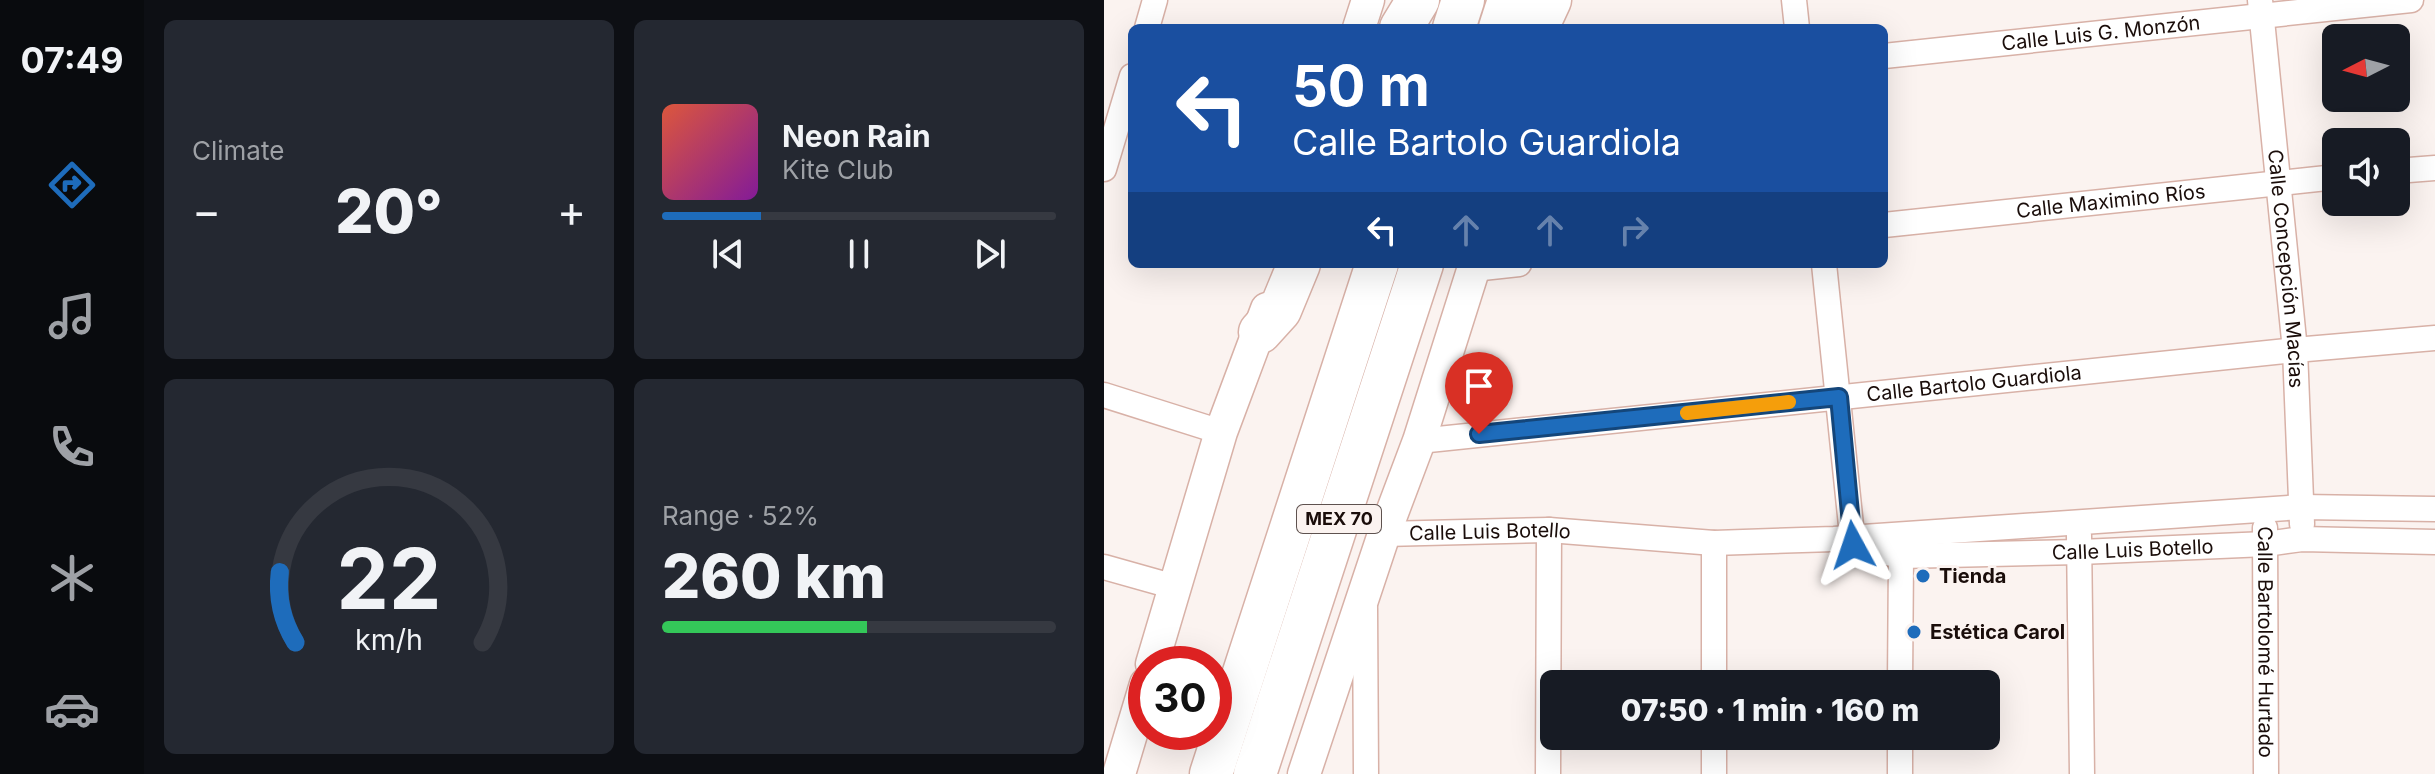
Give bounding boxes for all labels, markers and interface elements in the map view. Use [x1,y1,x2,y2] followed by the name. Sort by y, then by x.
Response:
[2000,10,2201,55] street label: Calle Luis G. Monzón
[2322,24,2410,112] north arrow
[2322,24,2410,216] map controls
[20,38,124,82] text: 07:49
[1292,52,1430,120] text: 50 m
[1160,56,1264,160] icon: left
[782,118,931,154] text: Neon Rain
[1292,120,1681,164] text: Calle Bartolo Guardiola
[2322,128,2410,216] button: sound
[192,135,284,166] text: Climate
[2263,148,2309,389] street label: Calle Concepción Macías
[782,154,893,185] text: Kite Club
[44,157,100,213] icon: directions
[335,175,443,247] text: 20°
[2015,179,2206,223] street label: Calle Maximino Ríos
[192,184,221,238] text: −
[557,184,586,238] text: +
[1360,208,1404,252] icon: left
[1444,208,1488,252] icon: ahead
[1528,208,1572,252] icon: ahead
[1612,208,1656,252] icon: right
[706,232,750,276] icon: previous
[837,232,881,276] icon: pause
[968,232,1012,276] icon: next
[44,288,100,344] icon: music
[1445,352,1513,434] pin
[1865,360,2083,406] street label: Calle Bartolo Guardiola
[1457,364,1501,408] icon: arrive
[44,419,100,475] icon: phone
[662,500,819,531] text: Range · 52%
[1811,503,1895,587] position arrow
[1297,505,1381,533] road number: MEX 70
[1409,518,1572,545] street label: Calle Luis Botello
[2253,526,2278,758] street label: Calle Bartolomé Hurtado
[337,527,441,628] text: 22
[2052,534,2214,565] street label: Calle Luis Botello
[662,540,886,612] text: 260 km
[44,550,100,606] icon: climate
[1939,564,2006,588] place label: Tienda
[1914,567,1932,585] marker: Tienda
[1930,620,2065,644] place label: Estética Carol
[355,622,423,657] text: km/h
[1905,623,1923,641] marker: Estética Carol
[1128,646,1232,750] speed limit sign: 30
[44,681,100,737] icon: car
[1621,692,1919,728] text: 07:50 · 1 min · 160 m

